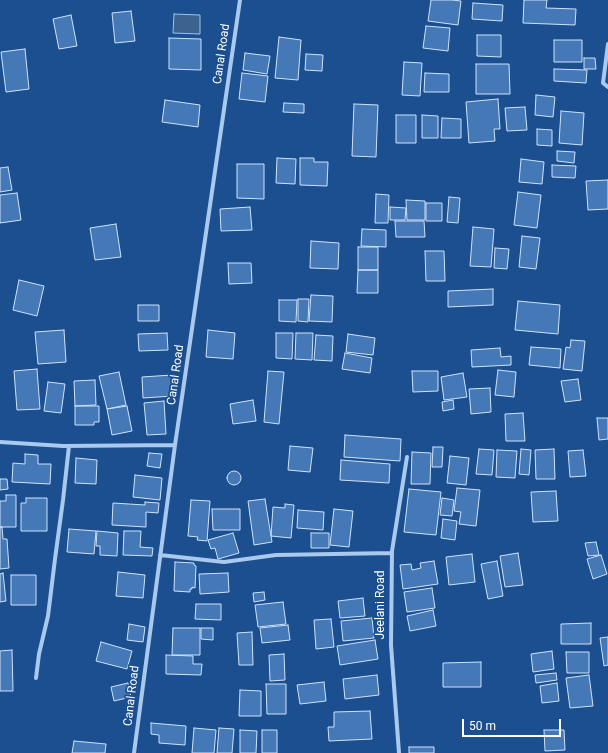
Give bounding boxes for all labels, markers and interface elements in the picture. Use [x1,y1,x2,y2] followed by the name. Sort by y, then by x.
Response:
[211,23,233,85] street label: Canal Road
[165,344,187,406] street label: Canal Road
[374,571,388,639] street label: Jeelani Road
[121,665,143,727] street label: Canal Road
[464,711,563,737] scale bar
[469,719,496,733] text: 50 m

